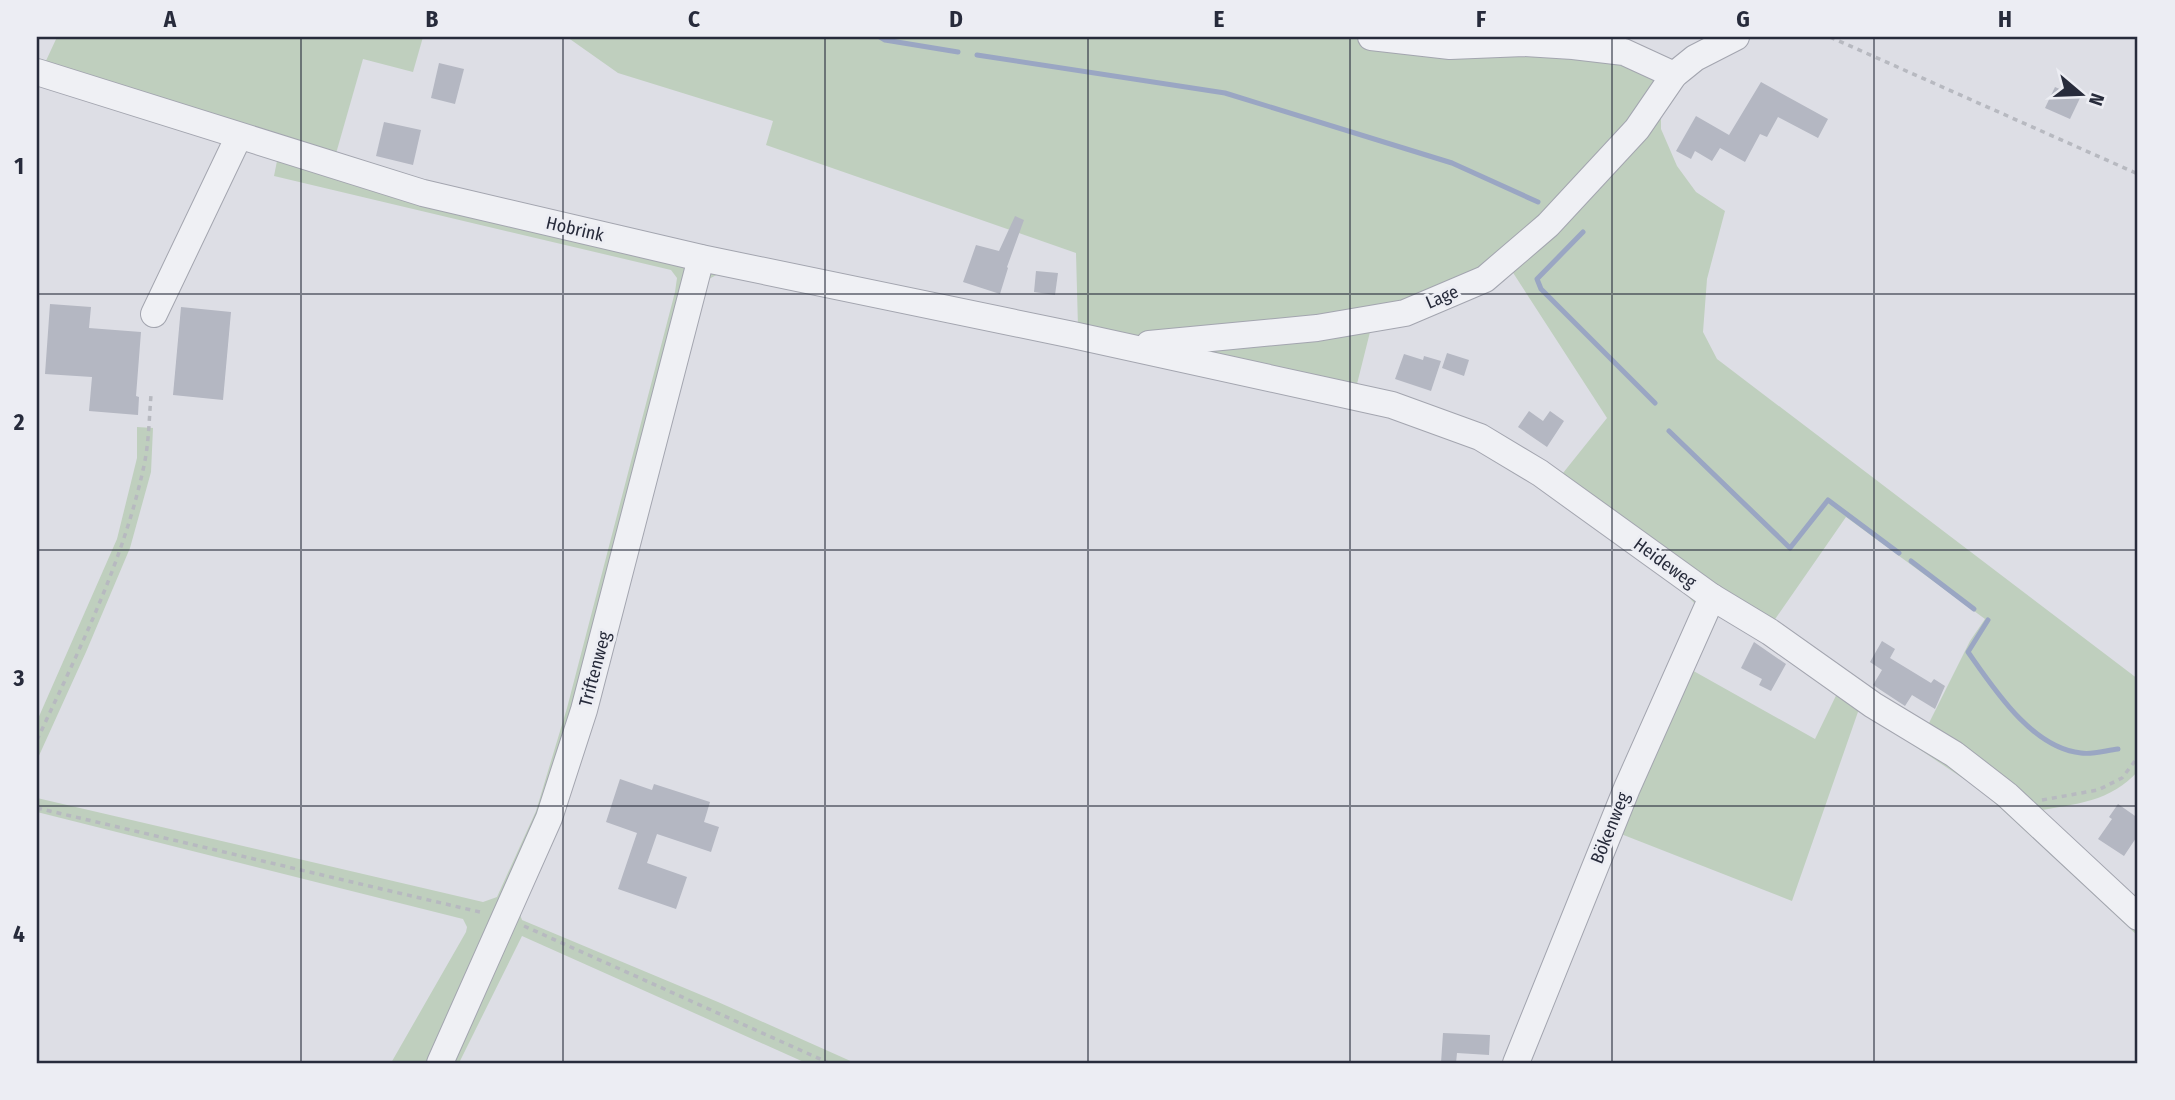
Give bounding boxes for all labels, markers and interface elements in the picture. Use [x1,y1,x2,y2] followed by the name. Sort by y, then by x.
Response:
[163,5,177,33] text: A
[426,5,439,33] text: B
[688,5,700,33] text: C
[949,5,963,33] text: D
[1214,5,1225,33] text: E
[1476,5,1486,33] text: F
[1736,5,1750,33] text: G
[1998,5,2012,33] text: H
[2046,60,2116,130] north arrow
[2084,90,2109,109] text: N
[14,152,24,180] text: 1
[544,212,607,246] street label: Hobrink
[1422,280,1462,314] street label: Lage
[13,408,25,436] text: 2
[1629,533,1701,593] street label: Heideweg
[574,628,616,709] street label: Triftenweg
[13,664,25,692] text: 3
[1586,789,1634,867] street label: Bökenweg
[13,920,25,948] text: 4

